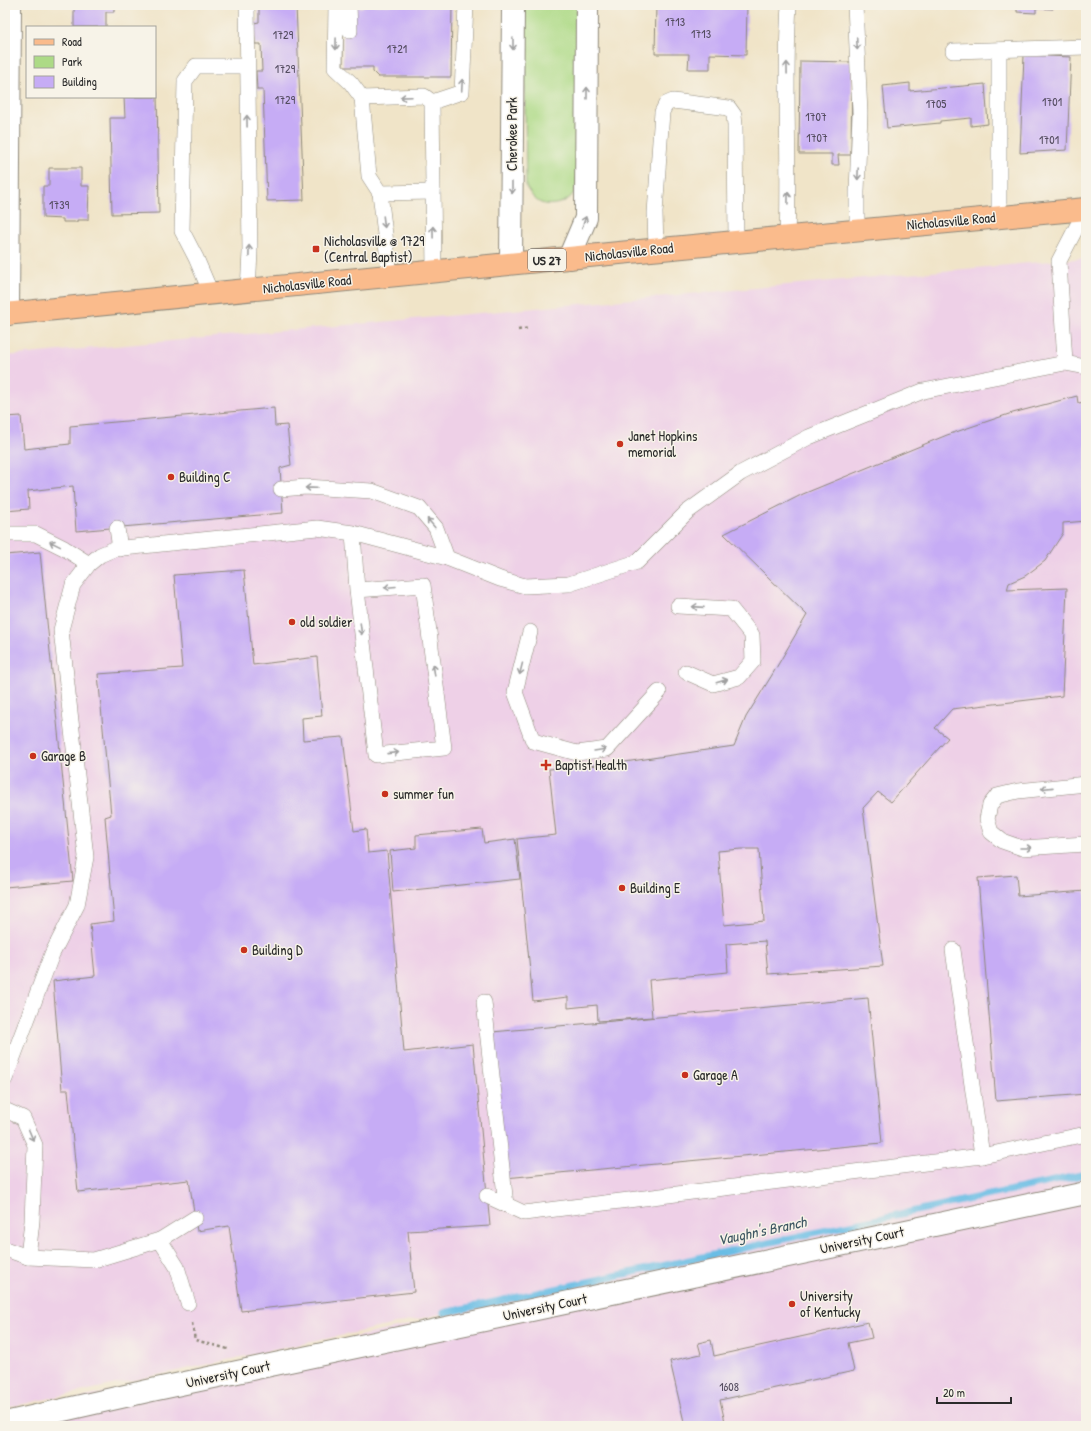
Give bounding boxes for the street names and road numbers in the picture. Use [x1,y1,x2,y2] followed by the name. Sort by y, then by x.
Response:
[502,97,521,171] street label: Cherokee Park
[906,207,996,234] street label: Nicholasville Road
[584,237,675,266] street label: Nicholasville Road
[528,249,566,271] road number: US 27
[262,269,353,298] street label: Nicholasville Road
[818,1221,906,1259] street label: University Court
[501,1288,589,1326] street label: University Court
[184,1355,272,1393] street label: University Court

